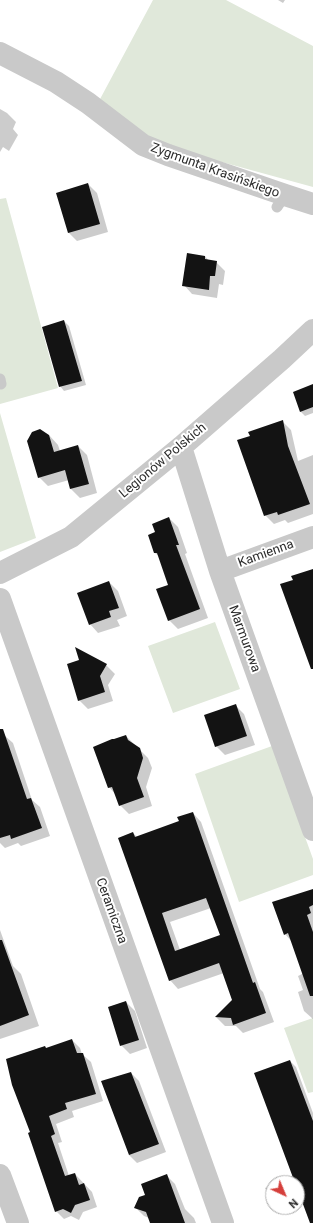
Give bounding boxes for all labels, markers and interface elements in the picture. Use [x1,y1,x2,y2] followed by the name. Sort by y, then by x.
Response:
[149,140,281,202] street label: Zygmunta Krasińskiego
[116,420,210,502] street label: Legionów Polskich
[236,537,296,571] street label: Kamienna
[225,603,263,675] street label: Marmurowa
[92,876,130,946] street label: Ceramiczna
[265,1175,305,1215] north arrow
[286,1196,300,1211] text: N

